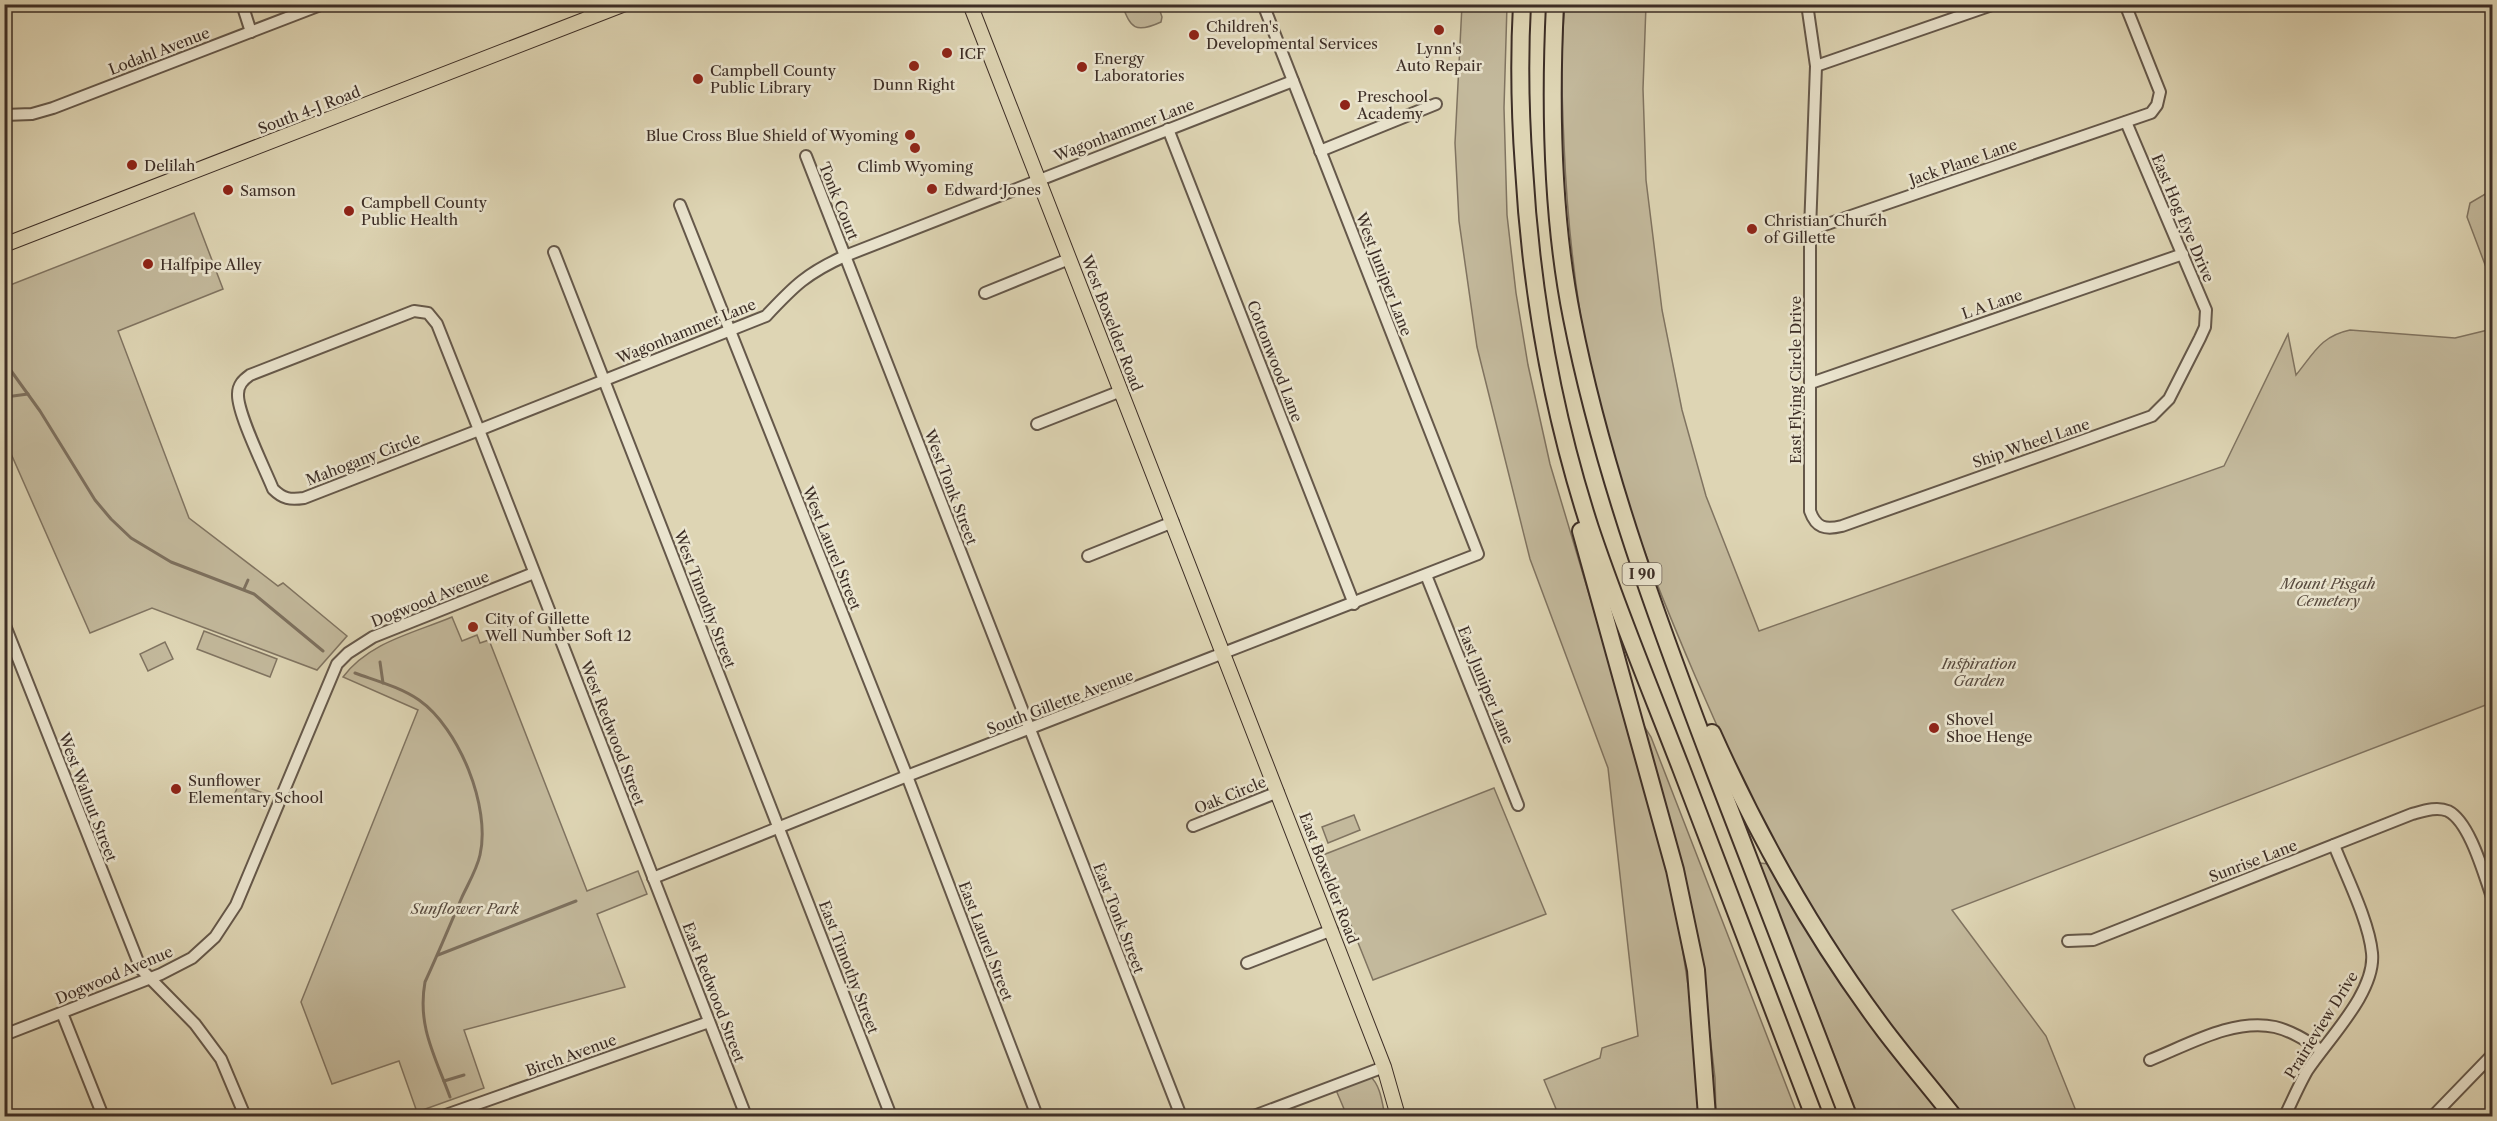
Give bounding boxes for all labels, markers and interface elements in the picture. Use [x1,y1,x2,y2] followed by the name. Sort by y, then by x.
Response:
[1206,17,1378,53] place label: Children's Developmental Services
[106,23,212,79] street label: Lodahl Avenue
[1432,23,1446,37] marker: Lynn's Auto Repair
[1187,28,1201,42] marker: Children's Developmental Services
[1395,39,1483,75] place label: Lynn's Auto Repair
[959,44,986,63] place label: ICF
[940,46,954,60] marker: ICF
[1094,49,1184,85] place label: Energy Laboratories
[907,59,921,73] marker: Dunn Right
[1075,60,1089,74] marker: Energy Laboratories
[710,61,837,97] place label: Campbell County Public Library
[691,72,705,86] marker: Campbell County Public Library
[873,75,956,94] place label: Dunn Right
[255,82,363,138] street label: South 4-J Road
[1356,87,1429,123] place label: Preschool Academy
[1050,94,1197,166] street label: Wagonhammer Lane
[1338,98,1352,112] marker: Preschool Academy
[646,126,898,145] place label: Blue Cross Blue Shield of Wyoming
[903,128,917,142] marker: Blue Cross Blue Shield of Wyoming
[1905,135,2019,190] street label: Jack Plane Lane
[908,141,922,155] marker: Climb Wyoming
[2147,151,2219,285] street label: East Hog Eye Drive
[144,156,196,175] place label: Delilah
[857,157,973,176] place label: Climb Wyoming
[125,158,139,172] marker: Delilah
[815,159,863,243] street label: Tonk Court
[944,180,1041,199] place label: Edward Jones
[240,181,297,200] place label: Samson
[925,182,939,196] marker: Edward Jones
[221,183,235,197] marker: Samson
[361,193,488,229] place label: Campbell County Public Health
[342,204,356,218] marker: Campbell County Public Health
[1351,209,1416,338] street label: West Juniper Lane
[1764,211,1888,247] place label: Christian Church of Gillette
[1745,222,1759,236] marker: Christian Church of Gillette
[1077,251,1147,394] street label: West Boxelder Road
[160,255,262,274] place label: Halfpipe Alley
[141,257,155,271] marker: Halfpipe Alley
[1959,285,2025,323] street label: L A Lane
[613,294,758,368] street label: Wagonhammer Lane
[1786,296,1805,464] street label: East Flying Circle Drive
[1243,298,1307,424] street label: Cottonwood Lane
[1970,414,2092,472] street label: Ship Wheel Lane
[920,426,982,548] street label: West Tonk Street
[303,428,423,490] street label: Mahogany Circle
[798,482,866,613] street label: West Laurel Street
[670,526,740,671] street label: West Timothy Street
[1622,563,1662,585] road number: I 90
[368,567,492,631] street label: Dogwood Avenue
[2279,574,2375,610] park label: Mount Pisgah Cemetery
[484,609,632,645] place label: City of Gillette Well Number Soft 12
[466,620,480,634] marker: City of Gillette Well Number Soft 12
[1454,623,1518,747] street label: East Juniper Lane
[1940,654,2017,690] park label: Inspiration Garden
[576,657,650,809] street label: West Redwood Street
[984,665,1136,739] street label: South Gillette Avenue
[1946,710,2033,746] place label: Shovel Shoe Henge
[1927,721,1941,735] marker: Shovel Shoe Henge
[54,729,122,865] street label: West Walnut Street
[188,771,324,807] place label: Sunflower Elementary School
[1191,772,1269,818] street label: Oak Circle
[169,782,183,796] marker: Sunflower Elementary School
[1295,810,1363,946] street label: East Boxelder Road
[2206,835,2300,887] street label: Sunrise Lane
[1089,860,1149,977] street label: East Tonk Street
[954,879,1018,1004] street label: East Laurel Street
[815,898,883,1037] street label: East Timothy Street
[410,899,519,918] park label: Sunflower Park
[679,919,750,1065] street label: East Redwood Street
[53,942,175,1008] street label: Dogwood Avenue
[2280,968,2362,1082] street label: Prairieview Drive
[523,1030,619,1080] street label: Birch Avenue

